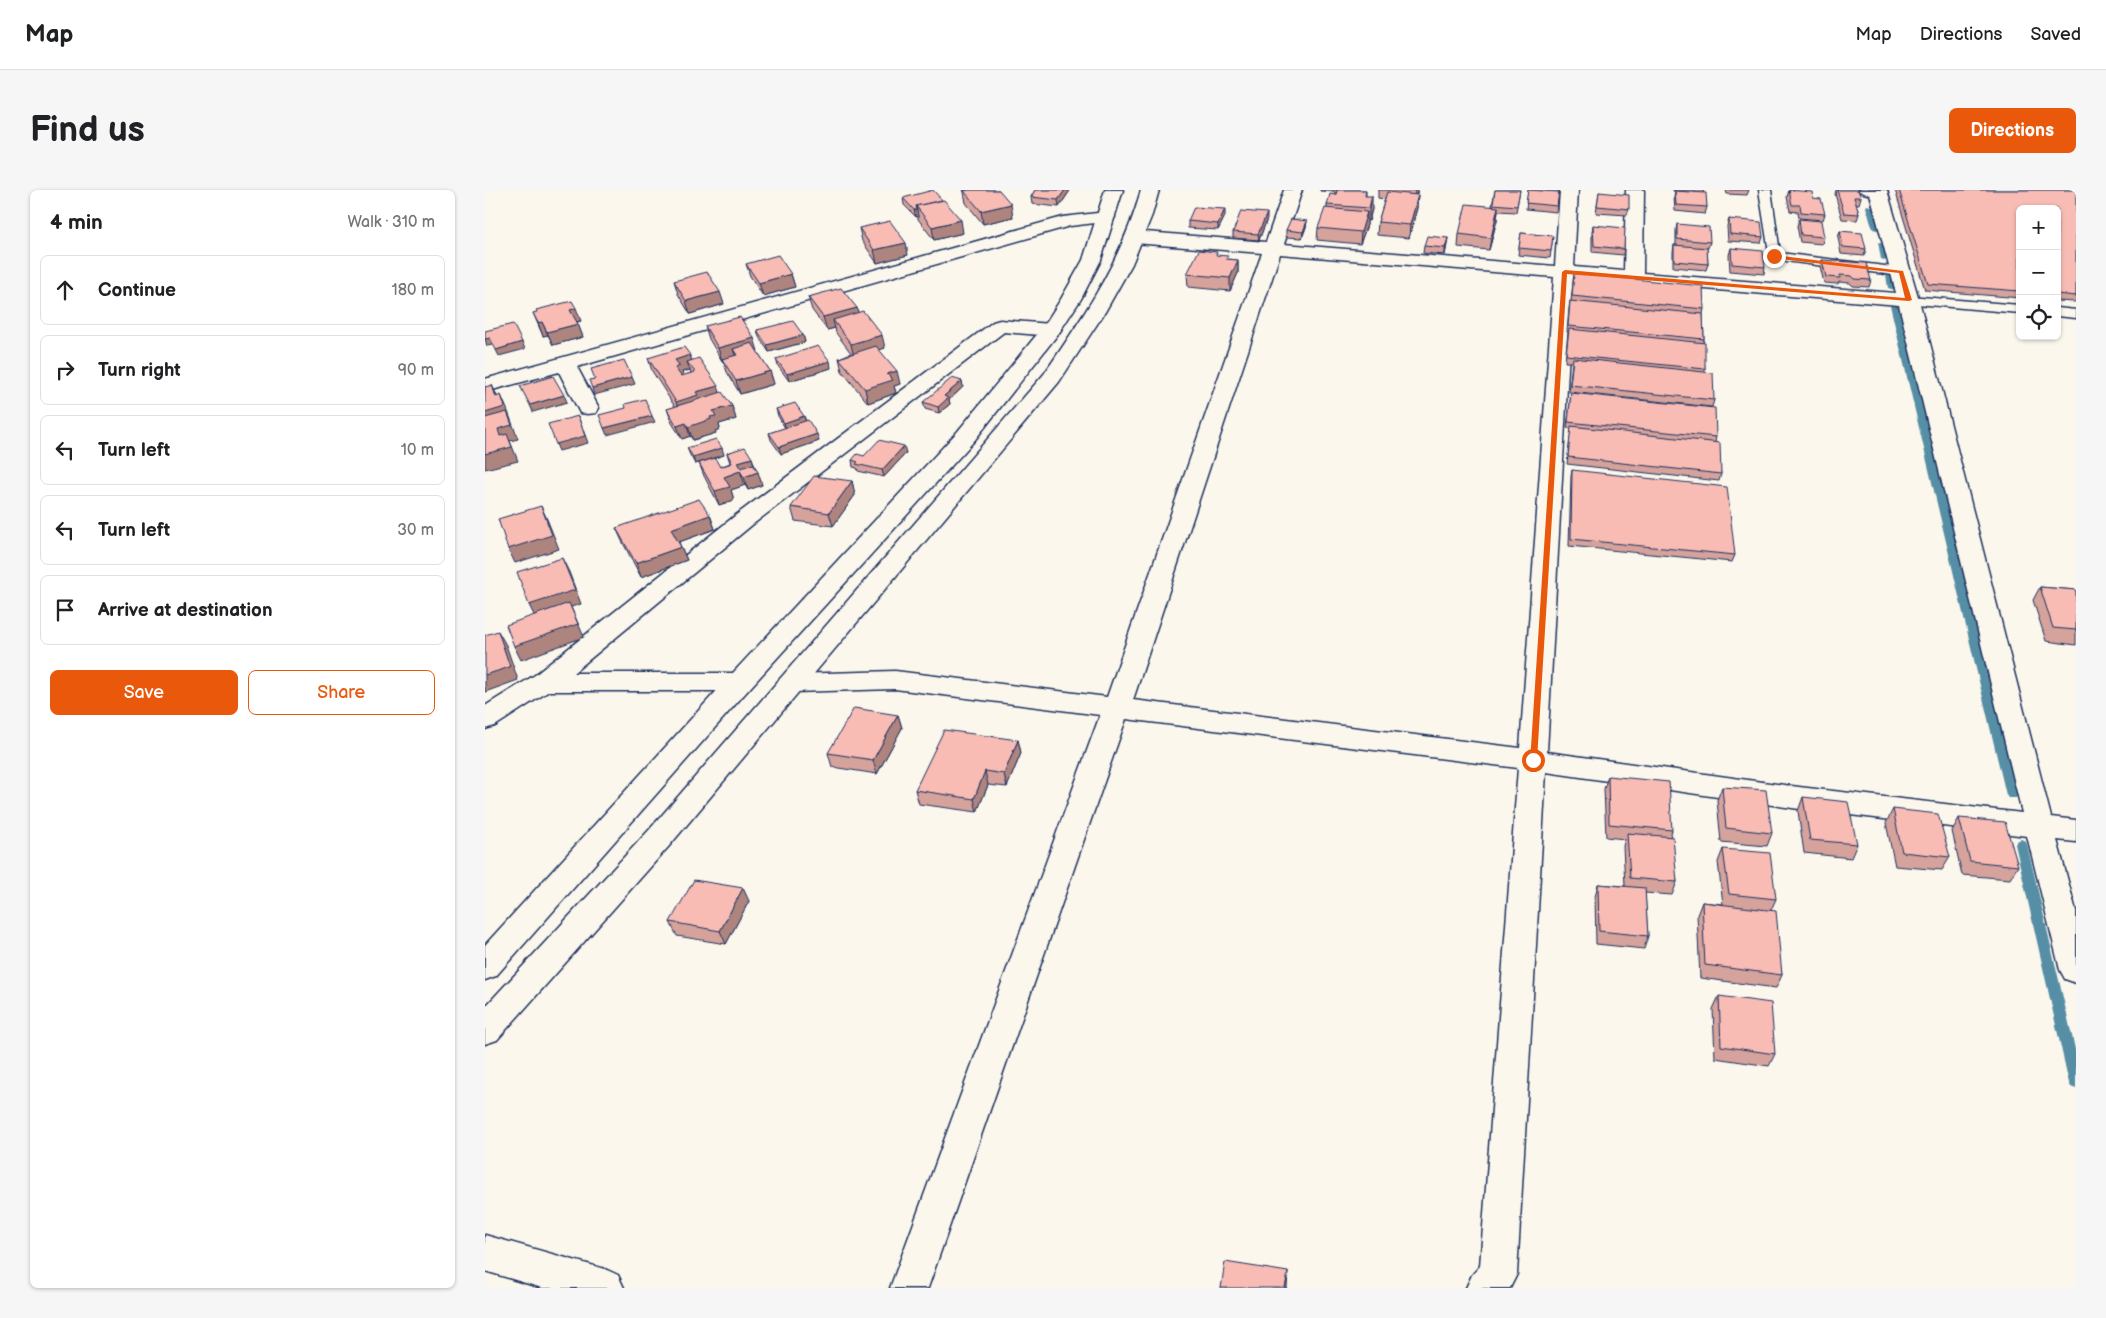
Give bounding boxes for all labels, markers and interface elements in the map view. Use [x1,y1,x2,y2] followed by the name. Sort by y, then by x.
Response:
[25,20,73,49] text: Map
[1856,24,1892,45] text: Map
[1920,24,2002,45] text: Directions
[2030,24,2081,45] text: Saved
[1949,108,2076,153] button: Directions
[30,109,145,152] text: Find us
[2016,205,2061,340] map controls
[2016,205,2061,250] button: +
[50,210,103,235] text: 4 min
[347,213,435,232] text: Walk · 310 m
[1763,245,1786,268] route end
[2016,250,2061,295] button: −
[51,276,79,304] icon: ahead
[98,279,176,302] text: Continue
[392,281,434,300] text: 180 m
[2016,295,2061,340] button: locate
[51,356,79,384] icon: right
[98,359,181,382] text: Turn right
[398,361,434,380] text: 90 m
[51,436,79,464] icon: left
[98,439,170,462] text: Turn left
[401,441,434,460] text: 10 m
[51,516,79,544] icon: left
[98,519,170,542] text: Turn left
[397,521,434,540] text: 30 m
[51,596,79,624] icon: arrive
[98,599,273,622] text: Arrive at destination
[50,670,238,715] button: Save
[248,670,435,715] button: Share
[1522,749,1545,772] route start

